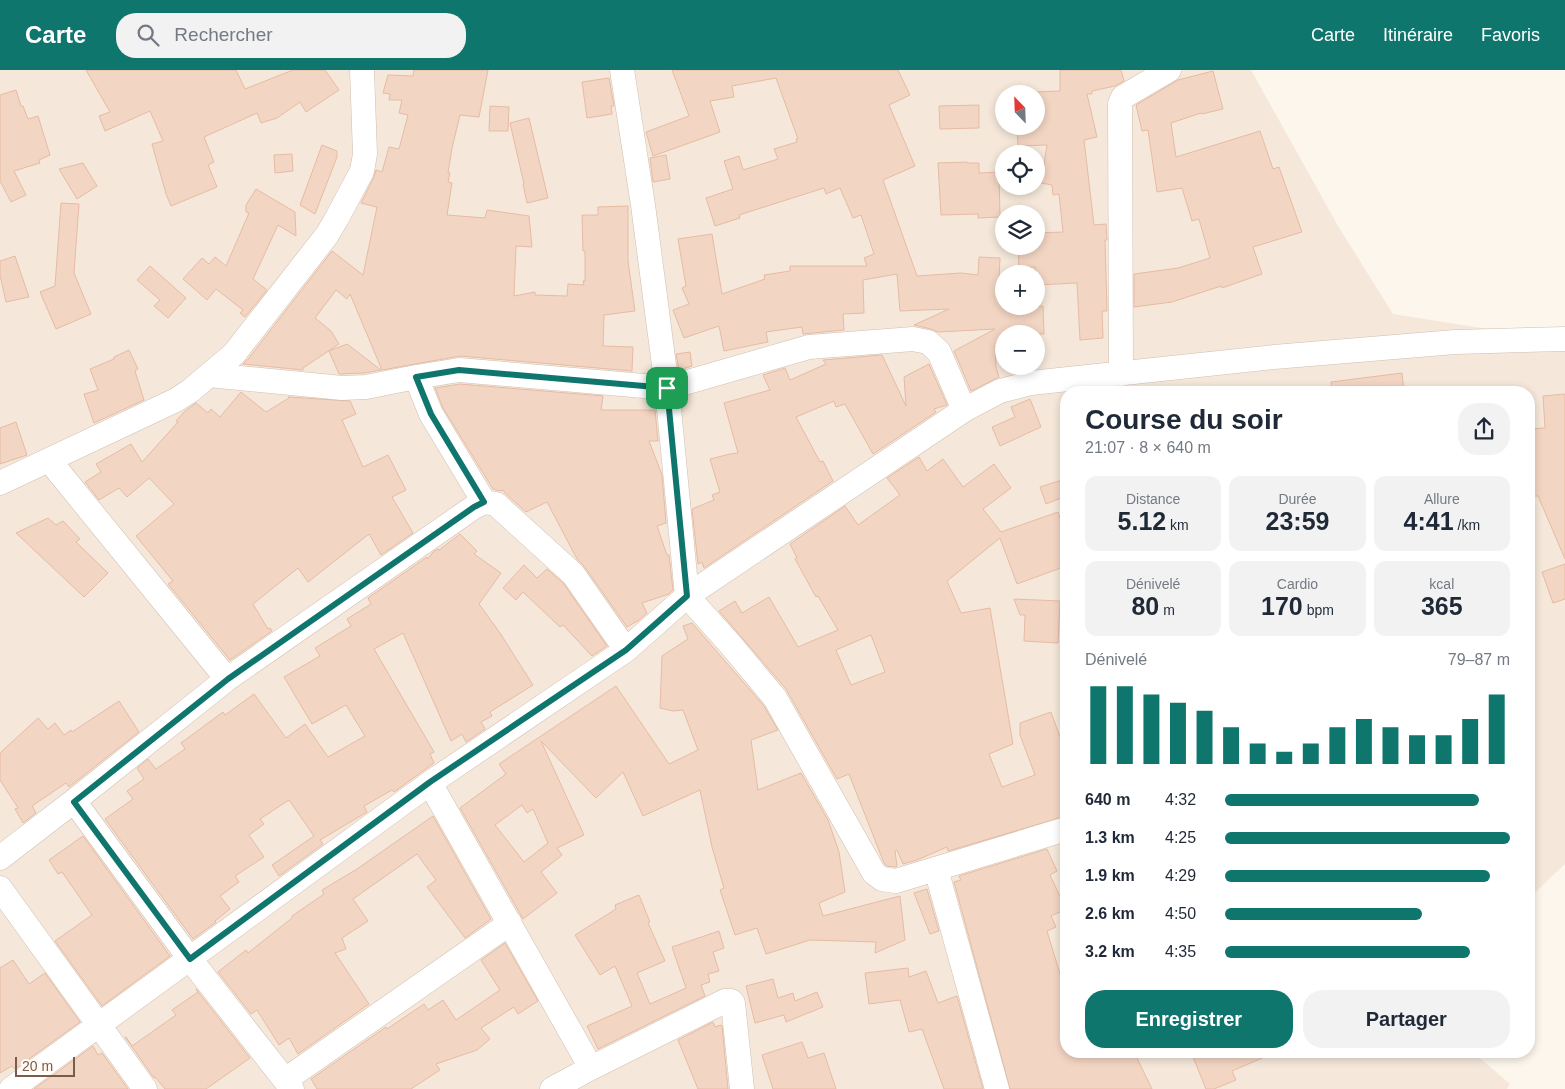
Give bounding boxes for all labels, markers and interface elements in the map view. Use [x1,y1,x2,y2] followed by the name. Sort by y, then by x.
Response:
[116,13,466,58] search box
[25,21,86,48] text: Carte
[134,21,162,49] icon: search
[174,24,273,45] text: Rechercher
[1311,25,1355,45] text: Carte
[1383,25,1453,45] text: Itinéraire
[1481,25,1540,45] text: Favoris
[995,85,1045,135] north arrow
[995,85,1045,375] map controls
[995,145,1045,195] button: locate
[995,205,1045,255] button: layers
[995,265,1045,315] button: +
[995,325,1045,375] button: −
[646,367,688,409] pin
[653,374,681,402] icon: arrive
[1458,403,1510,455] button: share
[1085,404,1283,435] text: Course du soir
[1085,439,1211,456] text: 21:07 · 8 × 640 m
[1126,491,1180,507] text: Distance
[1278,491,1317,507] text: Durée
[1424,491,1460,507] text: Allure
[1118,507,1166,535] text: 5.12
[1266,507,1329,535] text: 23:59
[1404,507,1454,535] text: 4:41
[1166,517,1189,533] text: km
[1454,517,1480,533] text: /km
[1126,576,1180,592] text: Dénivelé
[1277,576,1318,592] text: Cardio
[1429,576,1454,592] text: kcal
[1131,592,1159,620] text: 80
[1261,592,1303,620] text: 170
[1421,592,1463,620] text: 365
[1159,602,1175,618] text: m
[1303,602,1334,618] text: bpm
[1085,651,1147,668] text: Dénivelé
[1448,651,1510,668] text: 79–87 m
[1085,791,1130,808] text: 640 m
[1165,791,1196,808] text: 4:32
[1085,829,1135,846] text: 1.3 km
[1165,829,1196,846] text: 4:25
[1085,867,1135,884] text: 1.9 km
[1165,867,1196,884] text: 4:29
[1085,905,1135,922] text: 2.6 km
[1165,905,1196,922] text: 4:50
[1085,943,1135,960] text: 3.2 km
[1165,943,1196,960] text: 4:35
[1085,990,1293,1048] button: Enregistrer
[1303,990,1510,1048] button: Partager
[15,1054,75,1077] scale bar
[22,1058,53,1074] text: 20 m

